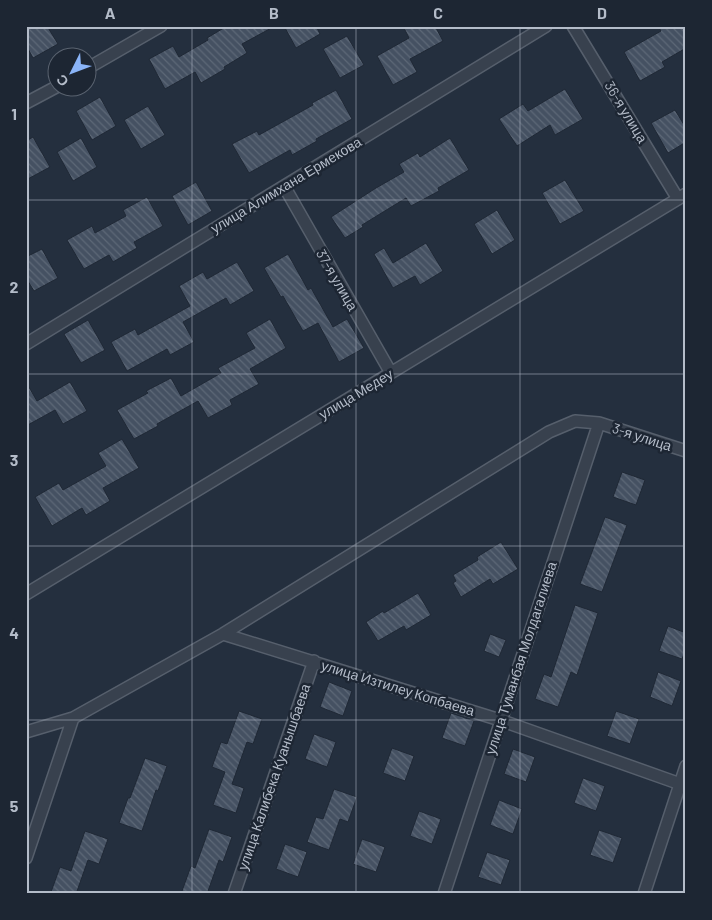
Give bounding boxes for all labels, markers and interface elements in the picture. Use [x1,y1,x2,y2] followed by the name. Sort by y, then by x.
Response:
[105,3,116,22] text: A
[269,3,279,22] text: B
[433,3,443,22] text: C
[597,3,607,22] text: D
[48,48,98,98] north arrow
[52,72,72,90] text: С
[601,78,652,146] street label: 36-я улица
[11,104,17,123] text: 1
[207,133,364,236] street label: улица Алимхана Ермекова
[313,246,362,314] street label: 37-я улица
[10,277,19,296] text: 2
[316,365,396,422] street label: улица Медеу
[610,419,674,454] street label: 3-я улица
[10,450,18,469] text: 3
[481,559,560,756] street label: улица Туманбая Молдагалиева
[9,623,19,642] text: 4
[319,656,477,719] street label: улица Изтилеу Копбаева
[234,681,314,872] street label: улица Калибека Куанышбаева
[10,796,19,815] text: 5

